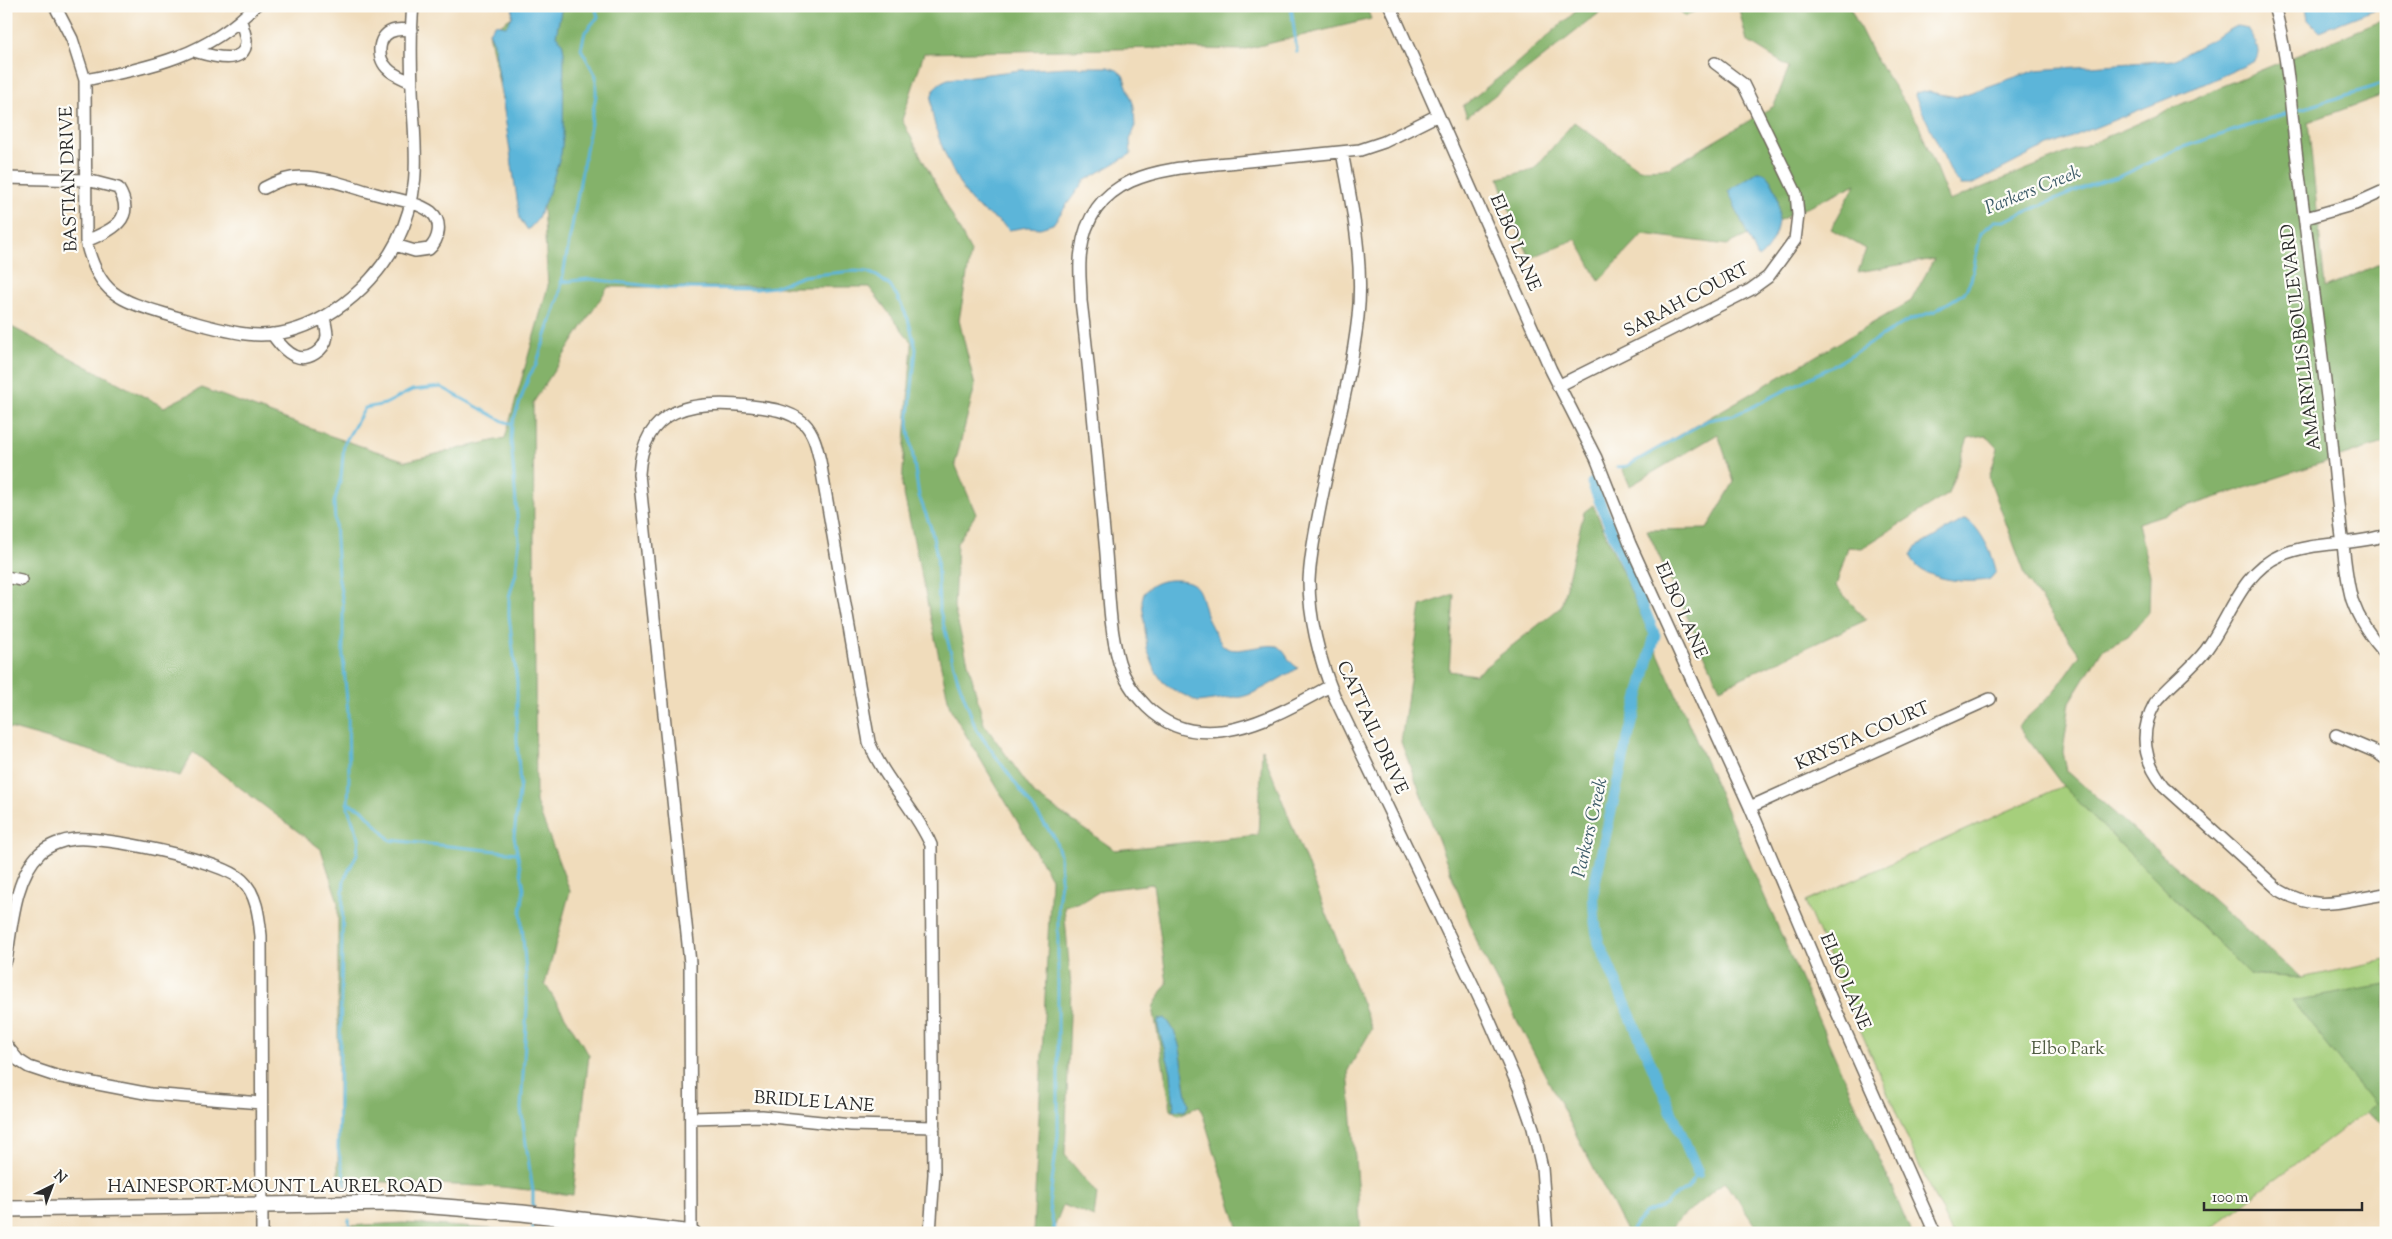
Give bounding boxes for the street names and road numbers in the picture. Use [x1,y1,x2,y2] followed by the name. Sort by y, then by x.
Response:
[54,106,86,252] street label: BASTIAN DRIVE
[1482,191,1546,296] street label: ELBO LANE
[2275,222,2329,452] street label: AMARYLLIS BOULEVARD
[1620,257,1755,345] street label: SARAH COURT
[1647,559,1713,663] street label: ELBO LANE
[1329,657,1413,799] street label: CATTAIL DRIVE
[1792,696,1935,778] street label: KRYSTA COURT
[1812,930,1876,1035] street label: ELBO LANE
[753,1086,875,1120] street label: BRIDLE LANE
[108,1175,442,1201] street label: HAINESPORT-MOUNT LAUREL ROAD

